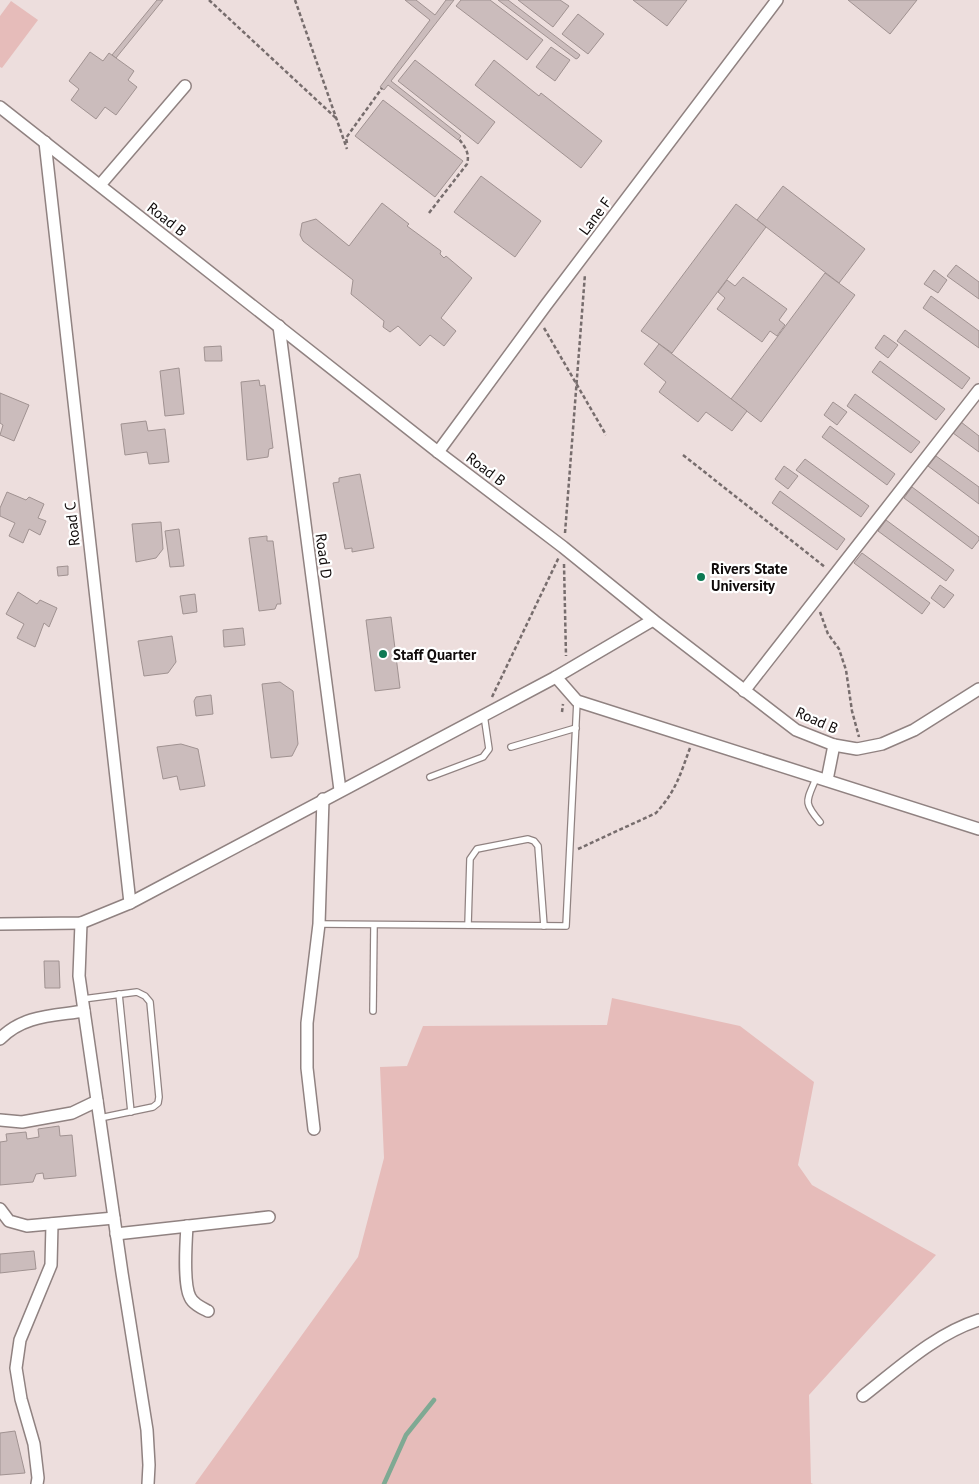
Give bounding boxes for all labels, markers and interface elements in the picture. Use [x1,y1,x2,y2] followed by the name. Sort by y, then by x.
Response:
[575,193,615,239] street label: Lane F
[144,198,190,240] street label: Road B
[463,448,509,490] street label: Road B
[60,501,84,547] street label: Road C
[311,532,337,580] street label: Road D
[711,559,788,595] place label: Rivers State University
[695,571,707,583] marker: Rivers State University
[393,645,477,664] place label: Staff Quarter
[377,648,389,660] marker: Staff Quarter
[793,702,841,738] street label: Road B

